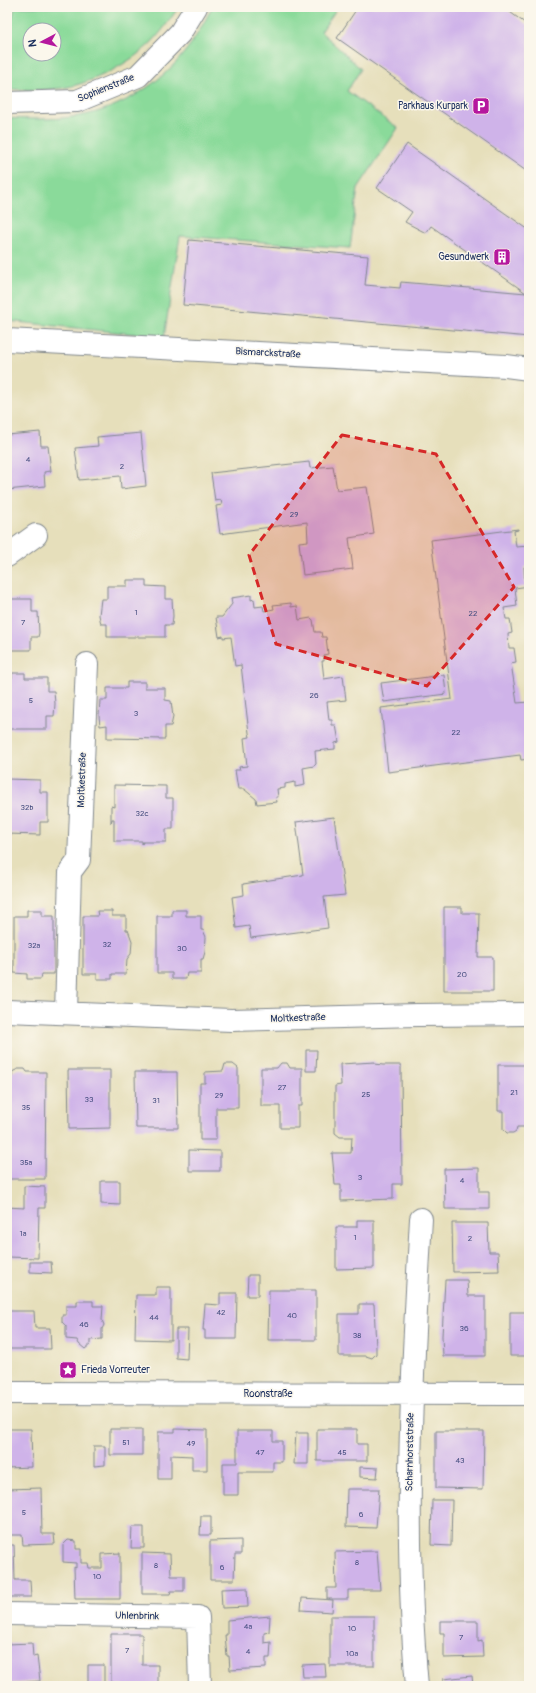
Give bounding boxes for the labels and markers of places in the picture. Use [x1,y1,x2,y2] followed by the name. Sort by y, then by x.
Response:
[471,96,491,116] parking icon: Parkhaus Kurpark
[398,100,469,112] place label: Parkhaus Kurpark
[492,247,512,267] building icon: Gesundwerk
[438,251,490,263] place label: Gesundwerk
[58,1360,78,1380] place icon: Frieda Vorreuter
[81,1364,150,1376] place label: Frieda Vorreuter

